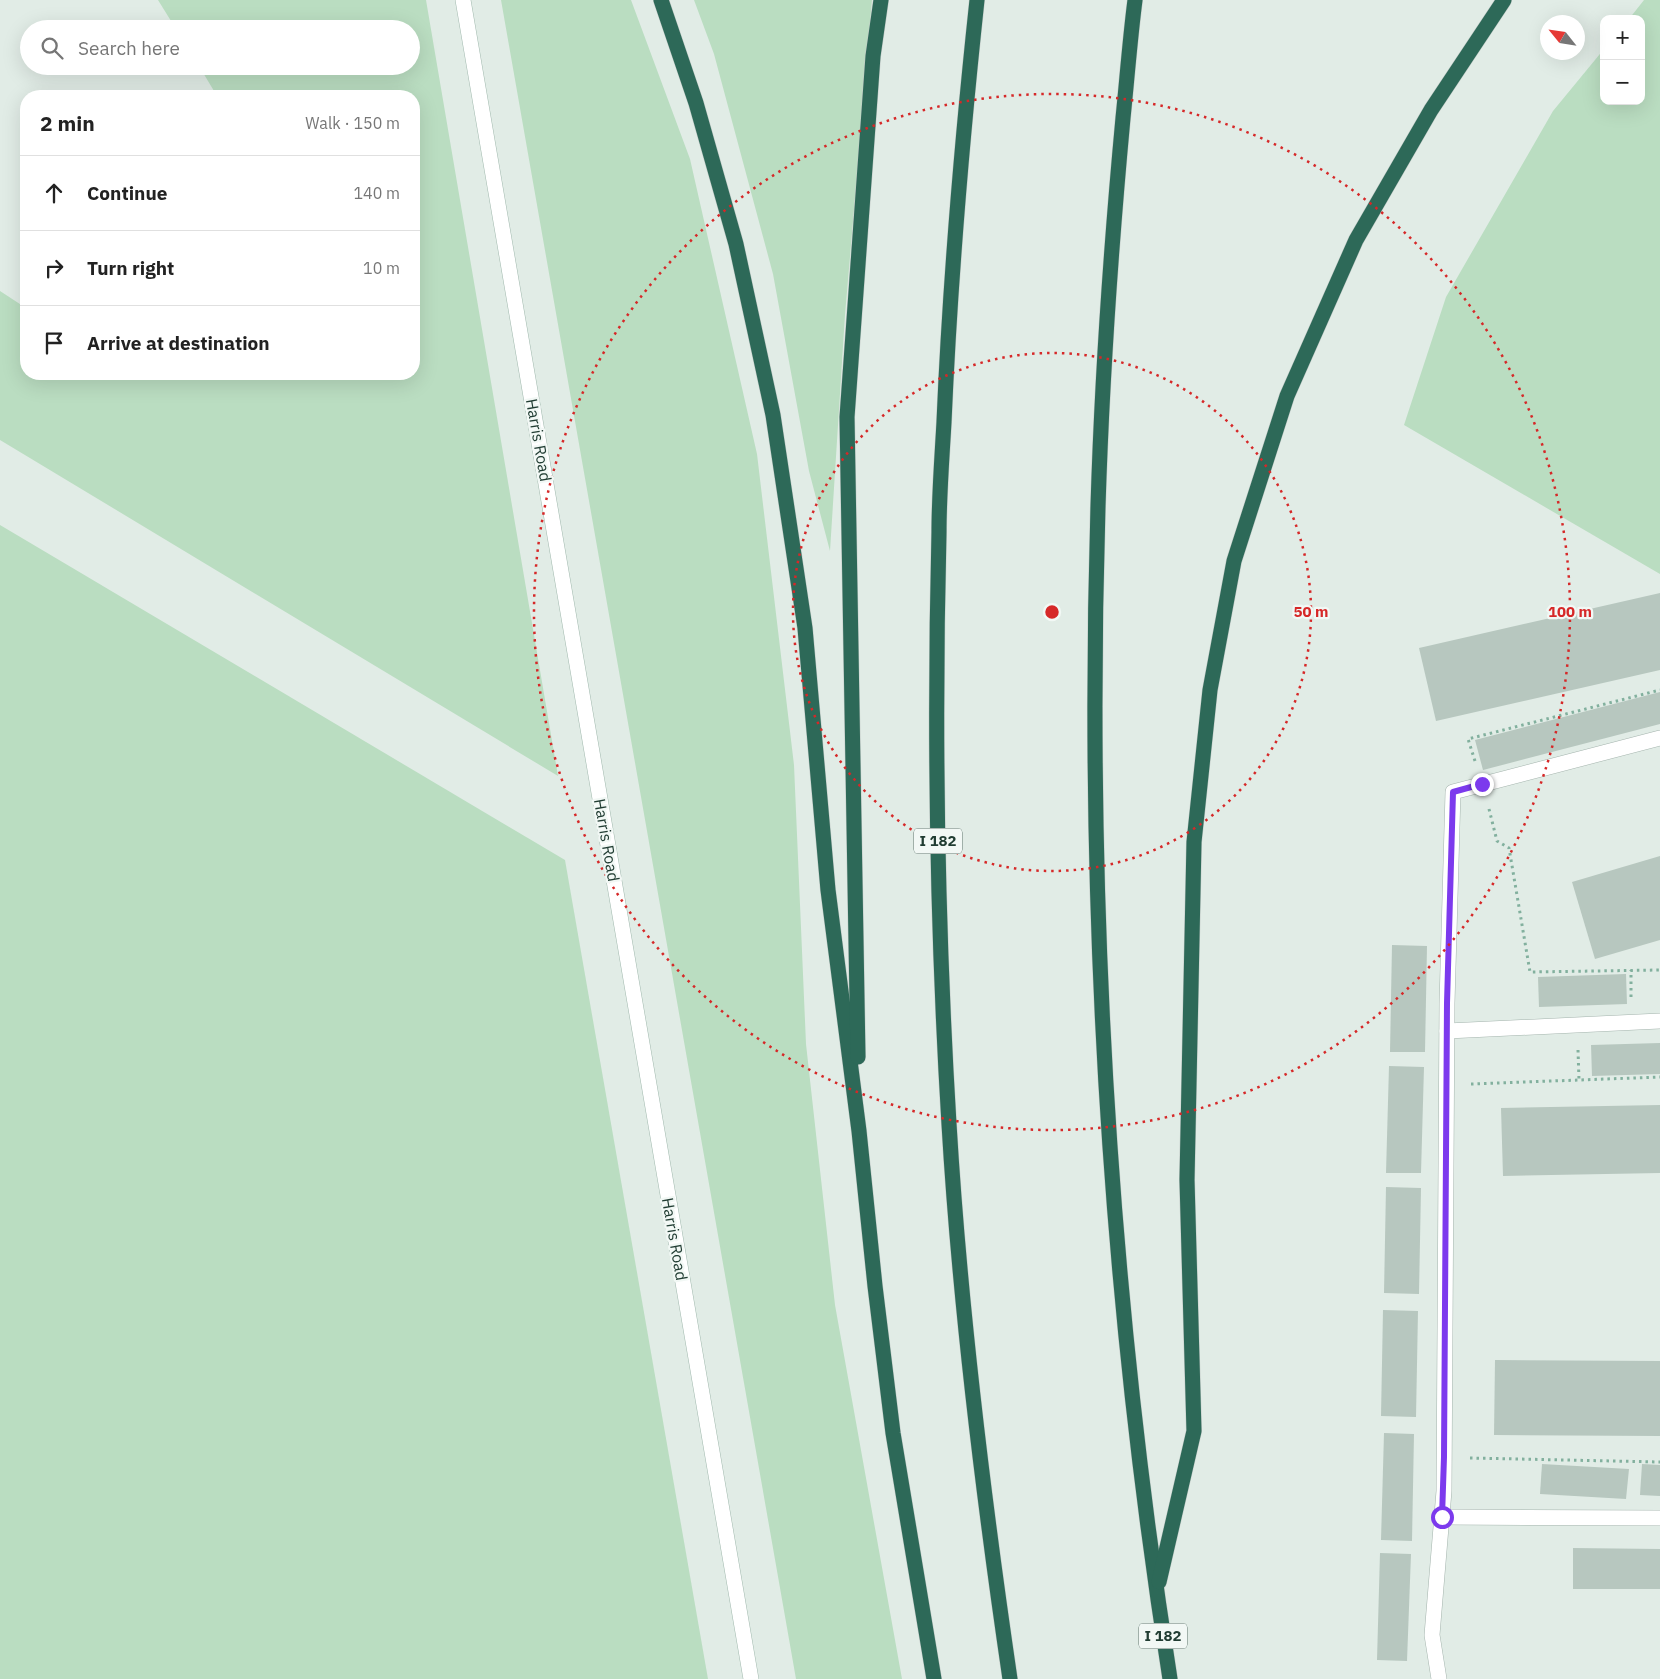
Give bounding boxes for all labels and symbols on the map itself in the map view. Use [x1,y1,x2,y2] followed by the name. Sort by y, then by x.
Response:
[1540,15,1585,60] north arrow
[522,397,556,483] street label: Harris Road
[1294,602,1328,621] text: 50 m
[1548,602,1592,621] text: 100 m
[1043,603,1061,621] centre of rings
[1471,773,1494,796] route end
[590,797,624,883] street label: Harris Road
[914,828,962,854] road number: I 182
[658,1196,692,1282] street label: Harris Road
[1431,1506,1454,1529] route start
[1139,1624,1187,1648] road number: I 182

